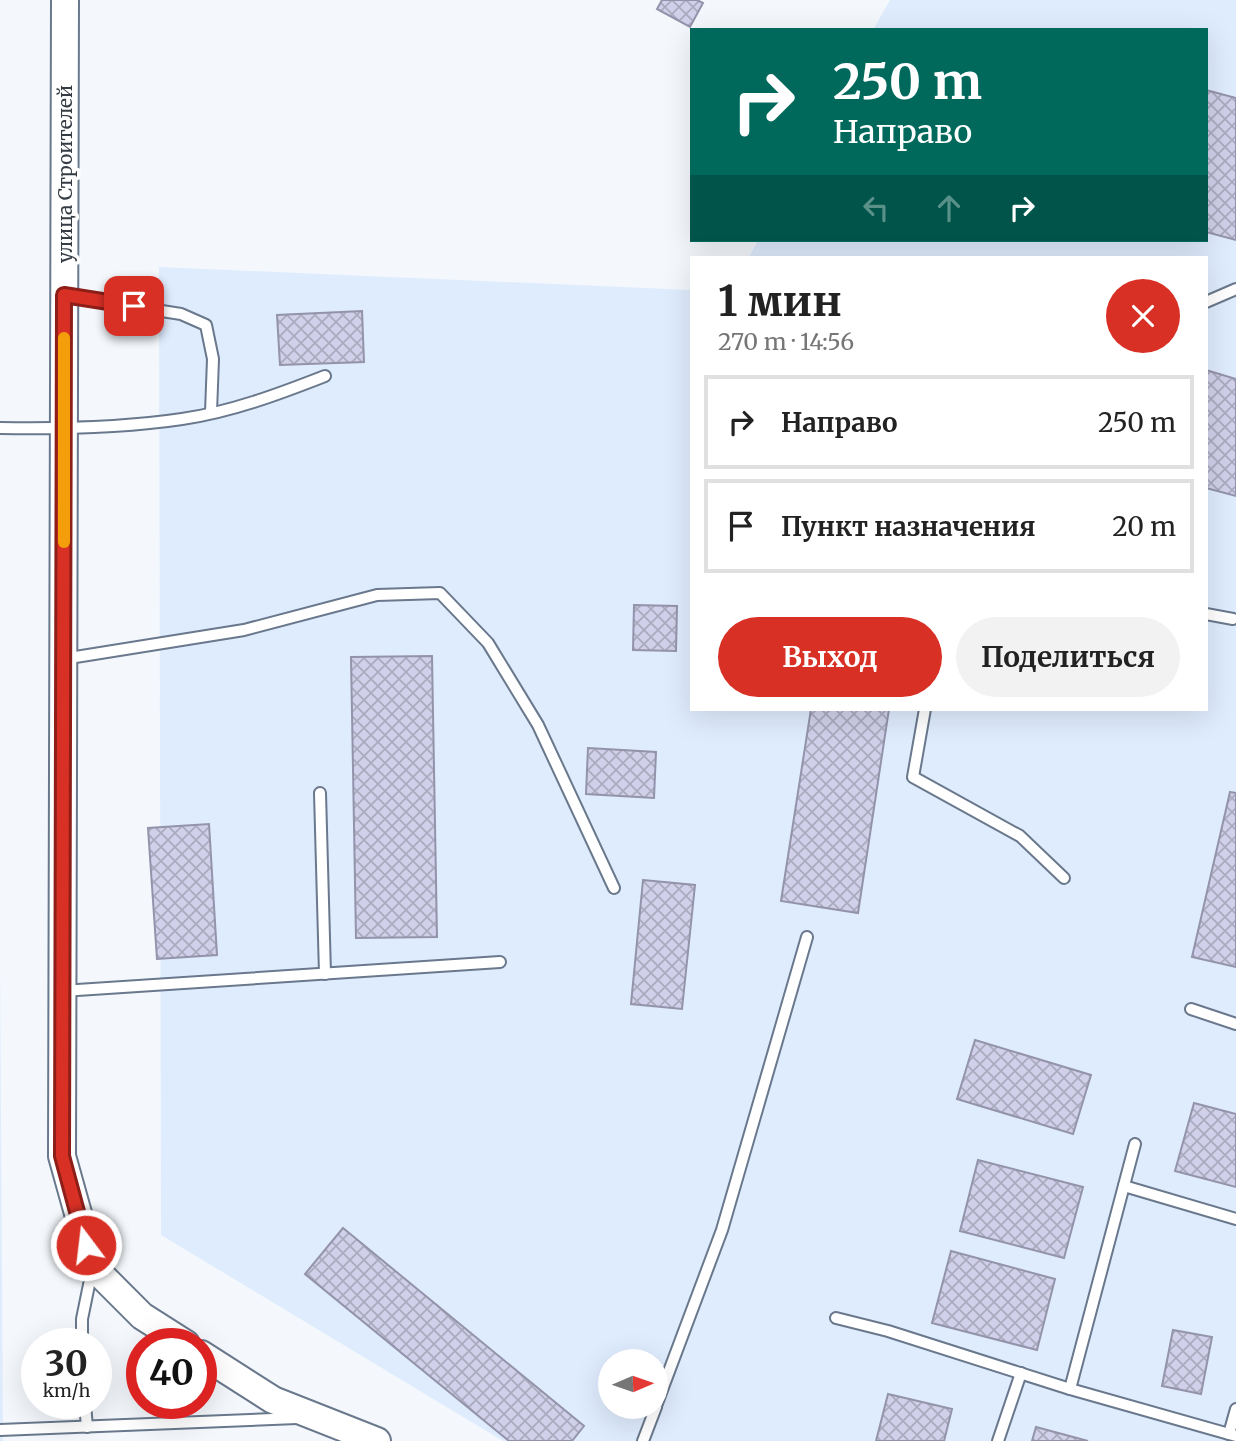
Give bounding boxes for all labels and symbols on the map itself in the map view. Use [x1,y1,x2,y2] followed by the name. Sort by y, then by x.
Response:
[53,85,77,263] street label: улица Строителей
[104,276,164,336] pin
[49,1208,123,1282] position arrow
[126,1328,217,1419] speed limit sign: 40
[598,1349,668,1419] north arrow

